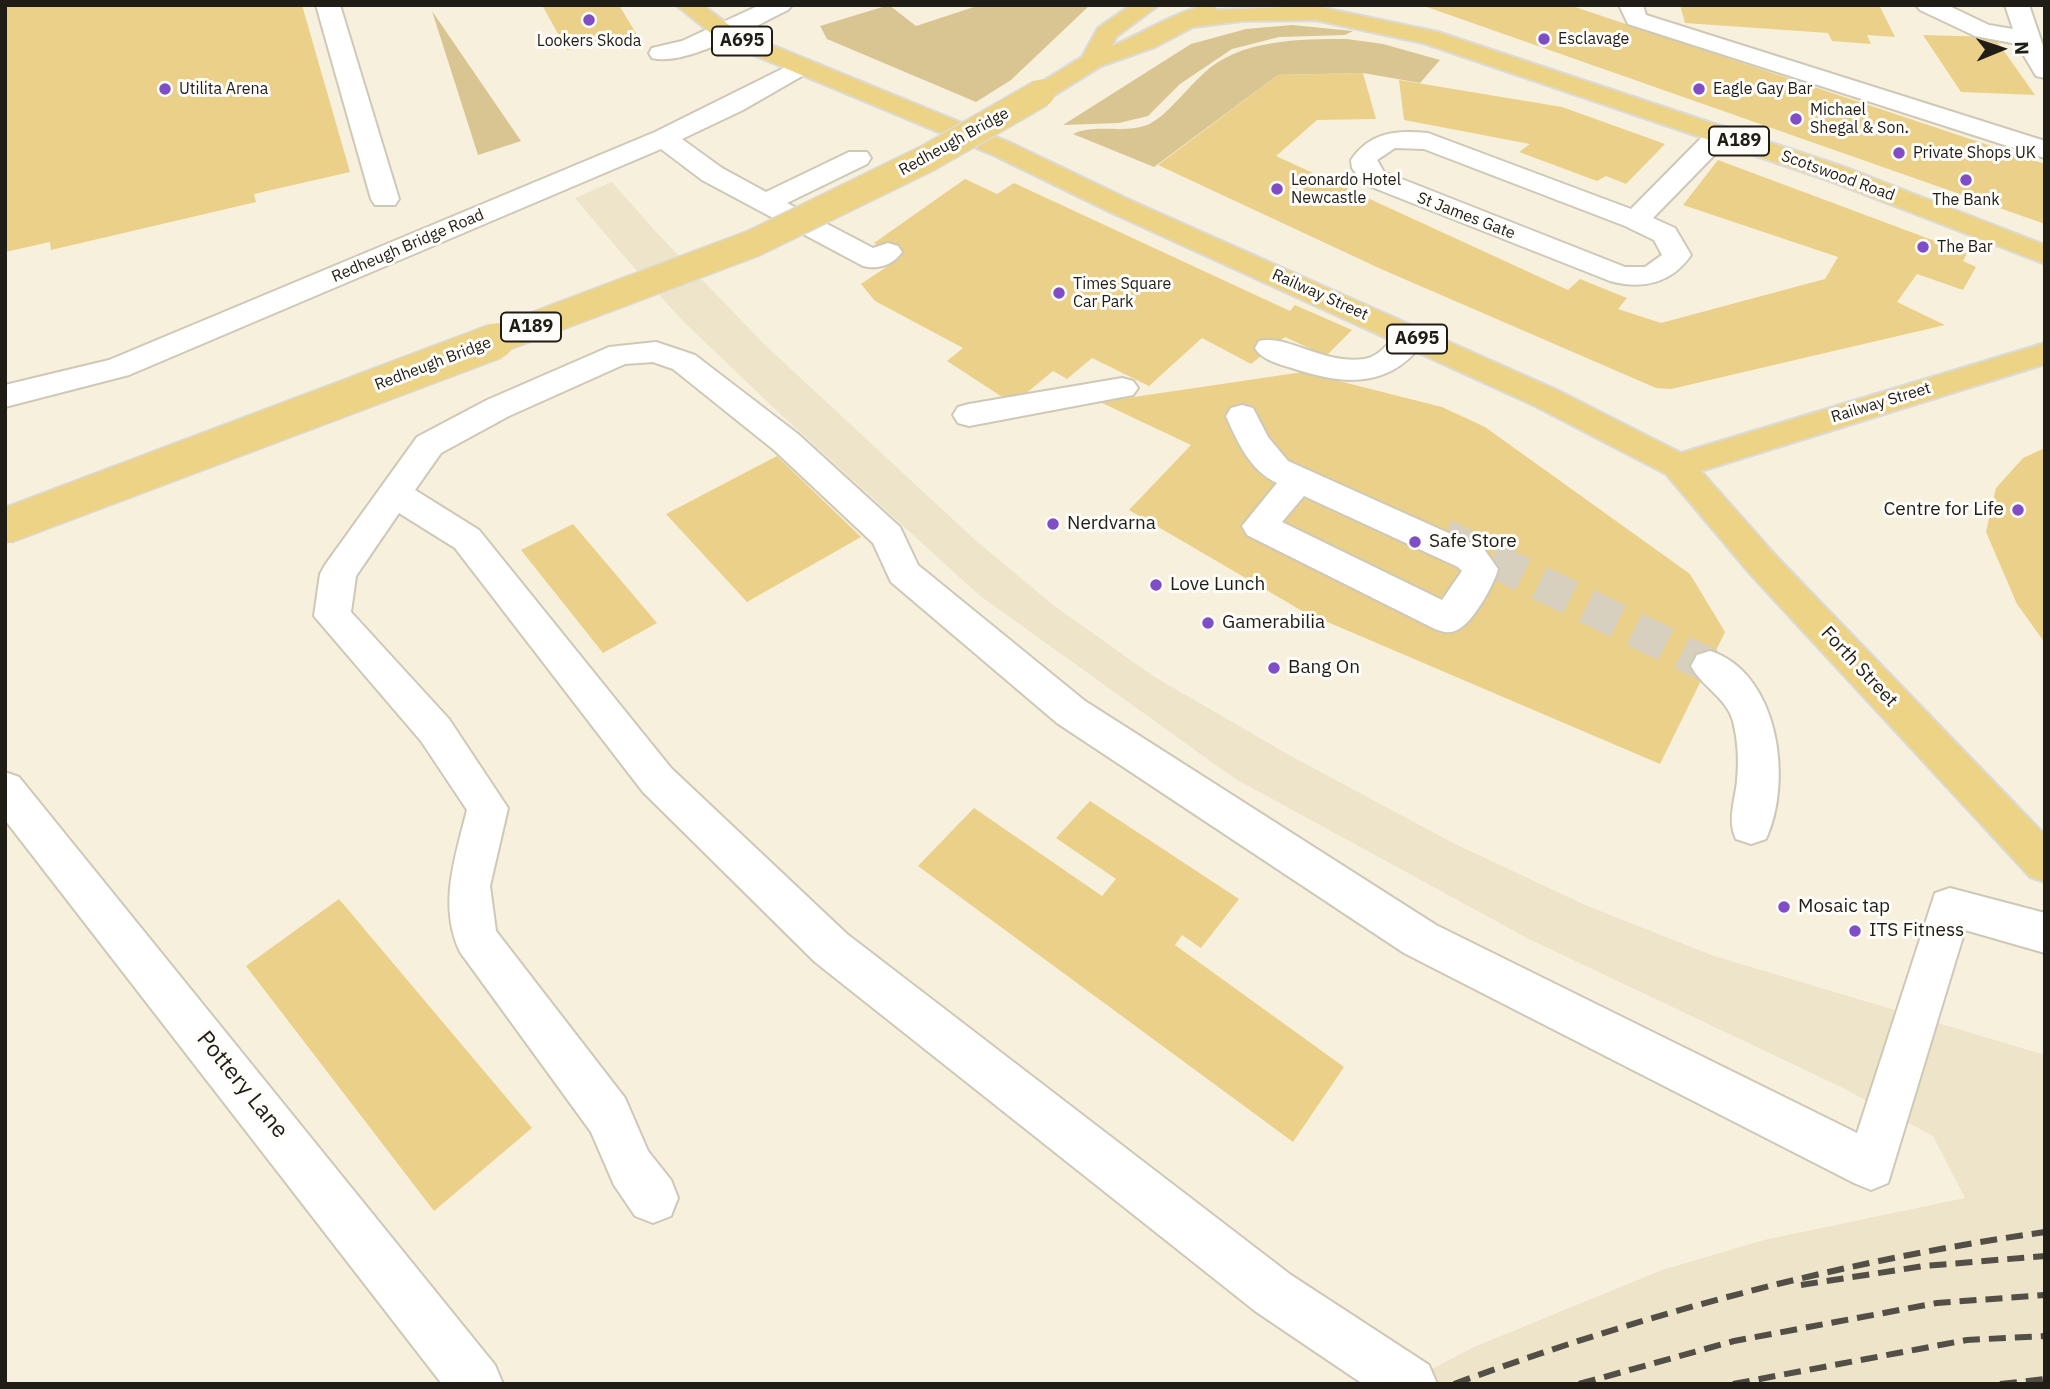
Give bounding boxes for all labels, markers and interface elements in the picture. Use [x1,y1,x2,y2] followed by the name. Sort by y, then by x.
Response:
[581,12,597,28] marker: Lookers Skoda
[1966,14,2036,84] north arrow
[712,26,772,56] road number: A695
[1558,29,1629,49] place label: Esclavage
[537,31,641,51] place label: Lookers Skoda
[1536,31,1552,47] marker: Esclavage
[2010,41,2034,56] text: N
[179,79,268,99] place label: Utilita Arena
[1713,79,1812,99] place label: Eagle Gay Bar
[157,81,173,97] marker: Utilita Arena
[1691,81,1707,97] marker: Eagle Gay Bar
[1810,100,1909,138] place label: Michael Shegal & Son.
[896,104,1012,180] street label: Redheugh Bridge
[1788,111,1804,127] marker: Michael Shegal & Son.
[1709,126,1769,156] road number: A189
[1913,143,2036,163] place label: Private Shops UK
[1891,145,1907,161] marker: Private Shops UK
[1779,147,1897,205] street label: Scotswood Road
[1291,170,1401,208] place label: Leonardo Hotel Newcastle
[1958,172,1974,188] marker: The Bank
[1269,181,1285,197] marker: Leonardo Hotel Newcastle
[1414,188,1518,244] street label: St James Gate
[1932,190,2000,210] place label: The Bank
[329,205,487,287] street label: Redheugh Bridge Road
[1937,237,1993,257] place label: The Bar
[1915,239,1931,255] marker: The Bar
[1269,265,1371,325] street label: Railway Street
[1073,274,1171,312] place label: Times Square Car Park
[1051,285,1067,301] marker: Times Square Car Park
[501,312,561,342] road number: A189
[1387,324,1447,354] road number: A695
[372,333,494,395] street label: Redheugh Bridge
[1829,379,1933,427] street label: Railway Street
[1884,499,2004,521] place label: Centre for Life
[2010,502,2026,518] marker: Centre for Life
[1067,513,1156,535] place label: Nerdvarna
[1045,516,1061,532] marker: Nerdvarna
[1429,531,1517,553] place label: Safe Store
[1407,534,1423,550] marker: Safe Store
[1170,574,1265,596] place label: Love Lunch
[1148,577,1164,593] marker: Love Lunch
[1222,612,1325,634] place label: Gamerabilia
[1200,615,1216,631] marker: Gamerabilia
[1816,622,1902,712] street label: Forth Street
[1288,657,1360,679] place label: Bang On
[1266,660,1282,676] marker: Bang On
[1798,896,1890,918] place label: Mosaic tap
[1776,899,1792,915] marker: Mosaic tap
[1869,920,1964,942] place label: ITS Fitness
[1847,923,1863,939] marker: ITS Fitness
[190,1026,294,1144] street label: Pottery Lane

